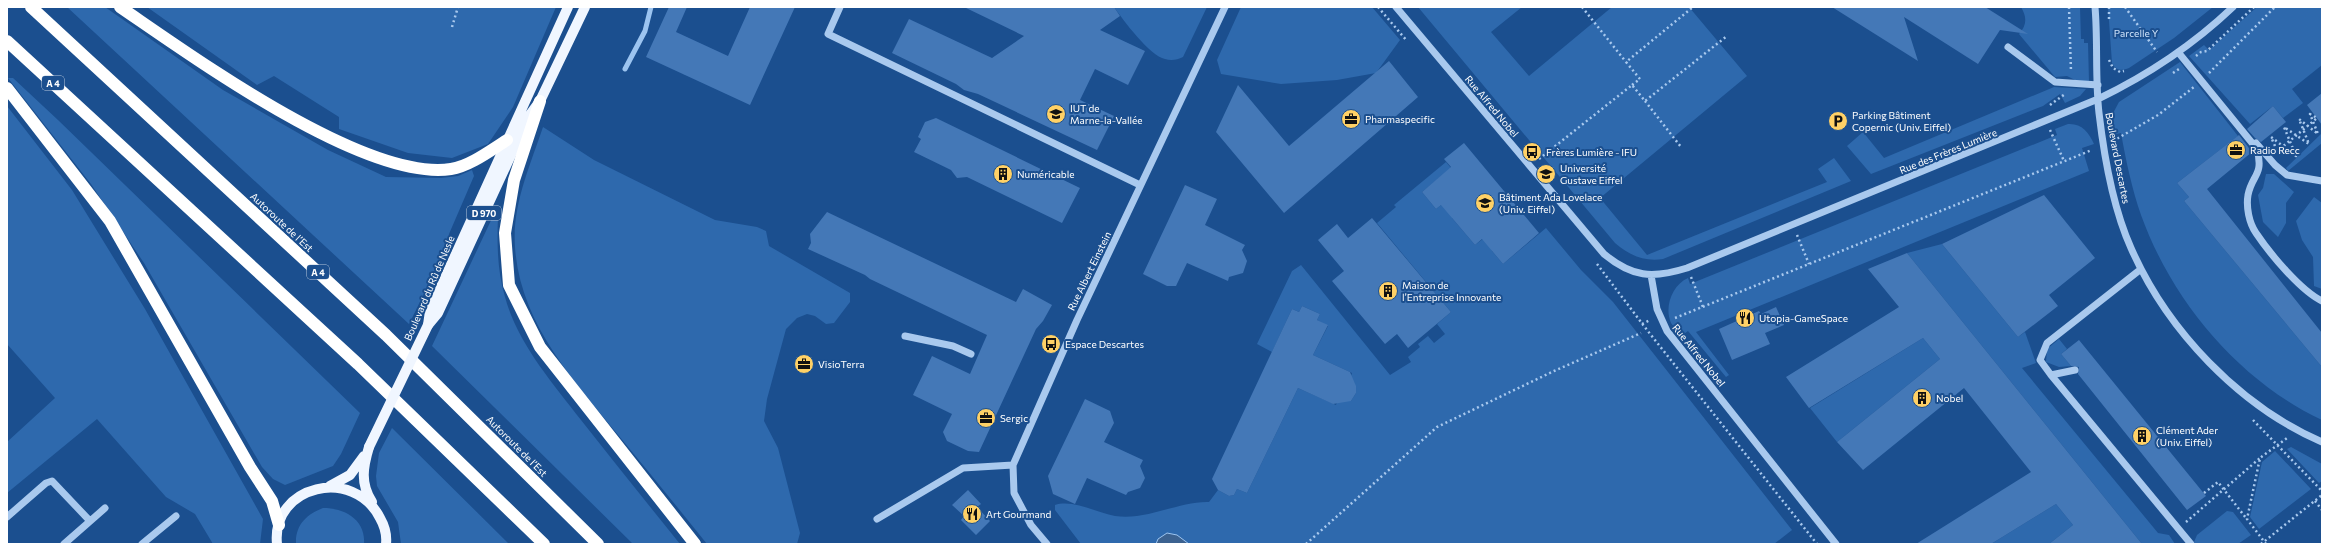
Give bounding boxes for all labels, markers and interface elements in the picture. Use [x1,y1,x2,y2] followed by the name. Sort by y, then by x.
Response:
[2114,27,2159,39] park label: Parcelle Y
[1463,73,1521,139] street label: Rue Alfred Nobel
[42,76,64,90] road number: A 4
[1070,102,1143,126] place label: IUT de Marne-la-Vallée
[1045,103,1067,125] school or university icon: IUT de Marne-la-Vallée
[1340,108,1362,130] office icon: Pharmaspecific
[1852,109,1951,133] place label: Parking Bâtiment Copernic (Univ. Eiffel)
[1827,110,1849,132] parking icon: Parking Bâtiment Copernic (Univ. Eiffel)
[2103,111,2133,205] street label: Boulevard Descartes
[1365,113,1435,125] place label: Pharmaspecific
[1897,126,1999,176] street label: Rue des Frères Lumière
[2225,139,2247,161] office icon: Radio Recc
[1521,141,1543,163] bus stop icon: Frères Lumière - IFU
[2250,144,2300,156] place label: Radio Recc
[1546,146,1637,158] place label: Frères Lumière - IFU
[1560,162,1623,186] place label: Université Gustave Eiffel
[992,163,1014,185] building icon: Numéricable
[1535,163,1557,185] school or university icon: Université Gustave Eiffel
[1017,168,1075,180] place label: Numéricable
[248,190,316,254] street label: Autoroute de l’Est
[1499,191,1602,215] place label: Bâtiment Ada Lovelace (Univ. Eiffel)
[1474,192,1496,214] school or university icon: Bâtiment Ada Lovelace (Univ. Eiffel)
[467,206,501,220] road number: D 970
[1065,230,1113,312] street label: Rue Albert Einstein
[401,234,457,342] street label: Boulevard du Rû de Nesle
[307,265,329,279] road number: A 4
[1402,279,1501,303] place label: Maison de l’Entreprise Innovante
[1377,280,1399,302] building icon: Maison de l’Entreprise Innovante
[1734,307,1756,329] restaurant icon: Utopia-GameSpace
[1759,312,1848,324] place label: Utopia-GameSpace
[1670,321,1728,389] street label: Rue Alfred Nobel
[1040,333,1062,355] bus stop icon: Espace Descartes
[1065,338,1144,350] place label: Espace Descartes
[793,353,815,375] office icon: VisioTerra
[818,358,865,370] place label: VisioTerra
[1911,387,1933,409] building icon: Nobel
[1936,392,1963,404] place label: Nobel
[975,407,997,429] office icon: Sergic
[1000,412,1028,424] place label: Sergic
[484,413,550,479] street label: Autoroute de l’Est
[2156,424,2218,448] place label: Clément Ader (Univ. Eiffel)
[2131,425,2153,447] building icon: Clément Ader (Univ. Eiffel)
[961,503,983,525] restaurant icon: Art Gourmand
[986,508,1051,520] place label: Art Gourmand

